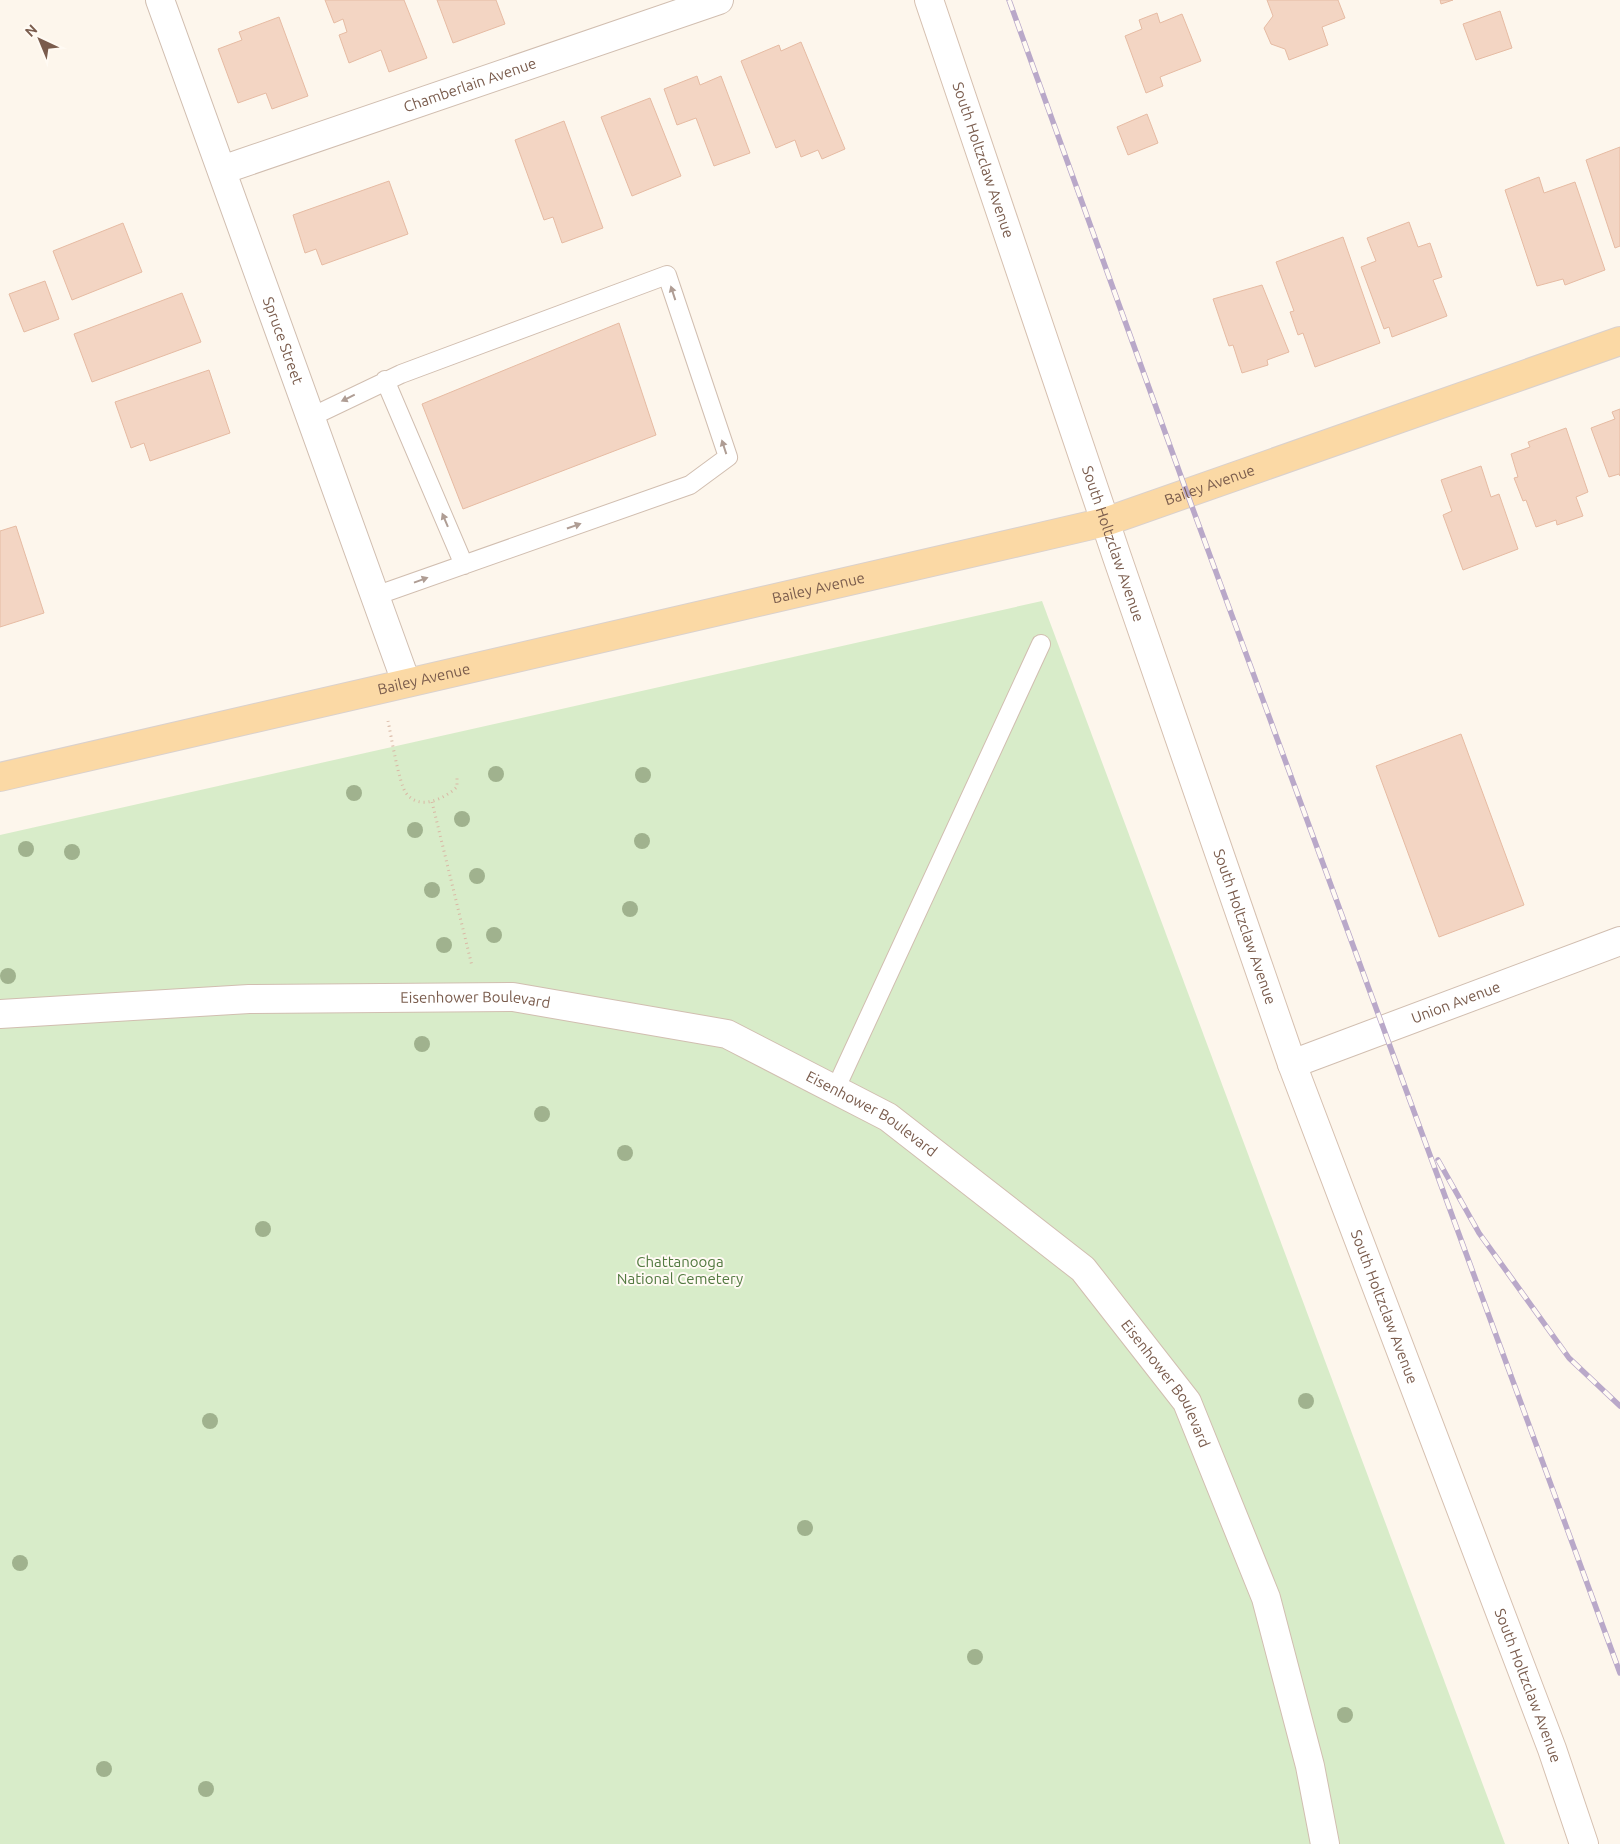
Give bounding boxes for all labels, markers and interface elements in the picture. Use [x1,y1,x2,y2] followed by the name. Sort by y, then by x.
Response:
[15,15,65,65] north arrow
[22,21,40,40] text: N
[401,54,538,115] street label: Chamberlain Avenue
[949,80,1018,240] street label: South Holtzclaw Avenue
[669,285,676,300] one-way arrow
[260,294,307,386] street label: Spruce Street
[341,394,355,402] one-way arrow
[720,439,728,454] one-way arrow
[1162,461,1257,508] street label: Bailey Avenue
[1079,464,1148,624] street label: South Holtzclaw Avenue
[440,513,448,527] one-way arrow
[567,522,582,529] one-way arrow
[770,569,866,607] street label: Bailey Avenue
[414,576,429,584] one-way arrow
[376,660,472,698] street label: Bailey Avenue
[1210,847,1280,1007] street label: South Holtzclaw Avenue
[1409,978,1503,1027] street label: Union Avenue
[400,988,552,1011] street label: Eisenhower Boulevard
[803,1067,940,1160] street label: Eisenhower Boulevard
[1348,1227,1422,1386] street label: South Holtzclaw Avenue
[617,1253,743,1287] park label: Chattanooga National Cemetery
[1118,1316,1213,1450] street label: Eisenhower Boulevard
[1491,1606,1565,1765] street label: South Holtzclaw Avenue

